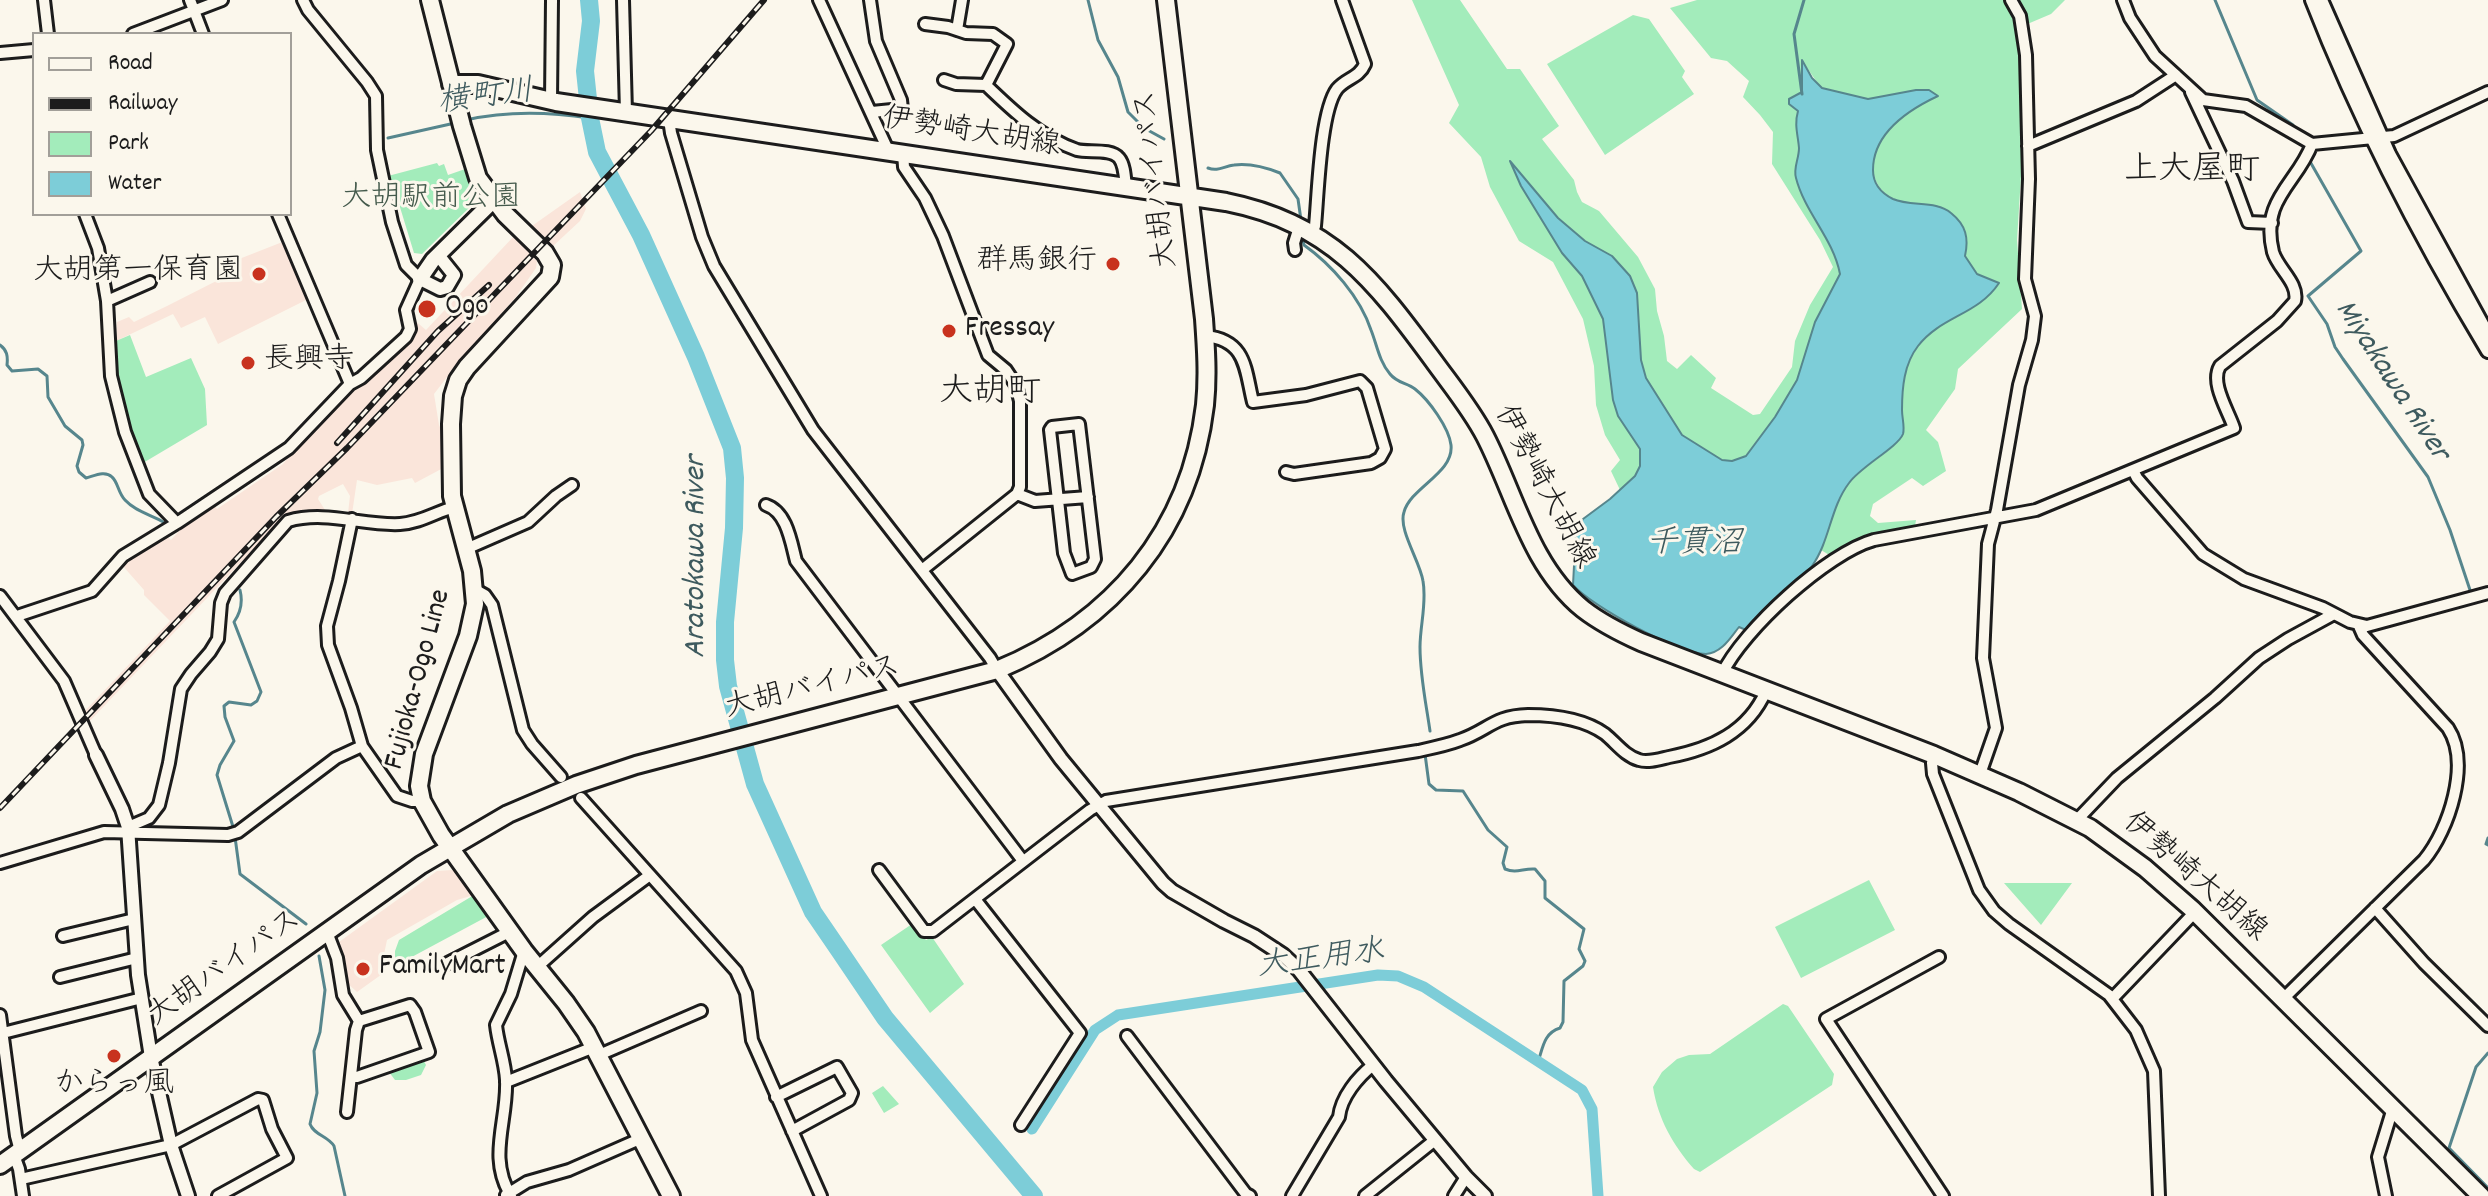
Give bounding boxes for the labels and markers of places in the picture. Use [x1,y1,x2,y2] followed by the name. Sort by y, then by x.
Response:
[977,246,1097,282] place label: 群馬銀行
[1104,255,1122,273] marker: 群馬銀行
[33,256,243,292] place label: 大胡第一保育園
[250,265,268,283] marker: 大胡第一保育園
[445,291,489,327] place label: Ogo
[416,298,438,320] marker: Ogo
[965,313,1054,349] place label: Fressay
[940,322,958,340] marker: Fressay
[264,345,354,381] place label: 長興寺
[239,354,257,372] marker: 長興寺
[379,951,506,987] place label: FamilyMart
[354,960,372,978] marker: FamilyMart
[105,1047,123,1065] marker: からっ風
[54,1069,174,1105] place label: からっ風

